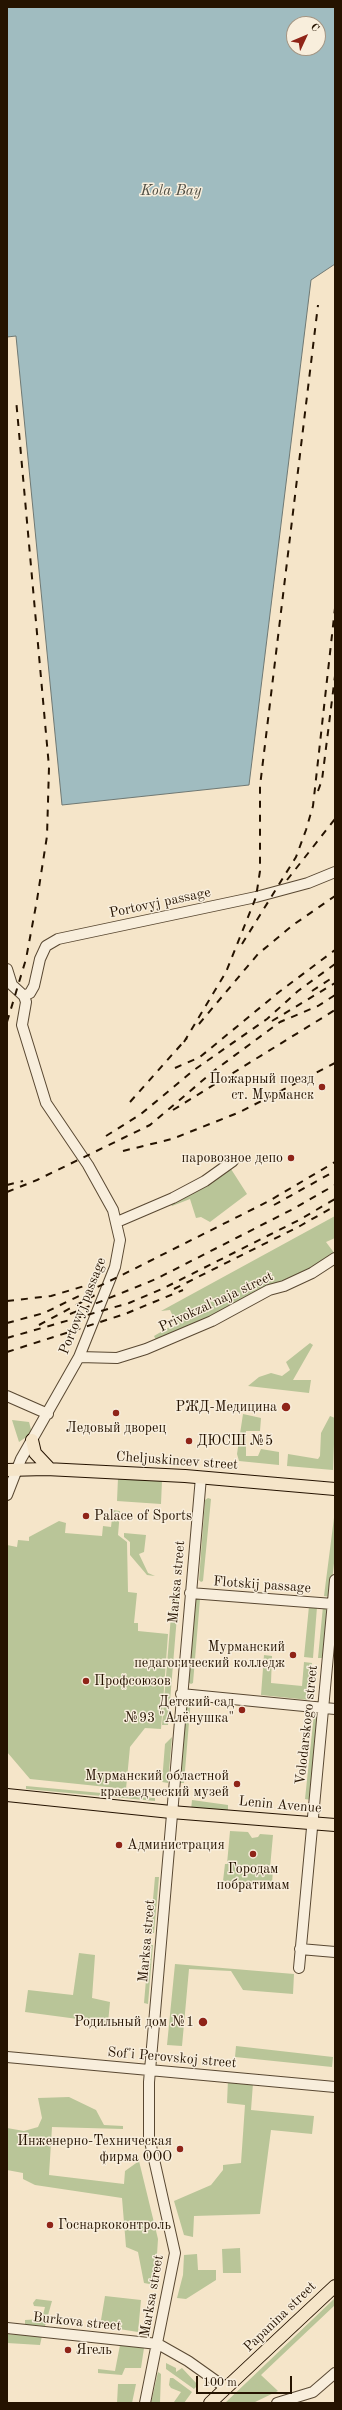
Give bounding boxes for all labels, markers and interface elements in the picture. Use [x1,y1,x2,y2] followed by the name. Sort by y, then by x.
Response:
[286,16,326,56] north arrow
[308,22,321,34] text: С
[141,182,201,200] water label: Kola Bay
[108,884,212,922] street label: Portovyj passage
[209,1071,314,1104] place label: Пожарный поезд ст. Мурманск
[317,1082,327,1092] marker: Пожарный поезд ст. Мурманск
[182,1150,283,1166] place label: паровозное депо
[286,1153,296,1163] marker: паровозное депо
[56,1255,110,1357] street label: Portovyj passage
[156,1268,276,1336] street label: Privokzal'naja street
[175,1399,277,1415] place label: РЖД-Медицина
[280,1401,292,1413] marker: РЖД-Медицина
[111,1408,121,1418] marker: Ледовый дворец
[66,1420,166,1436] place label: Ледовый дворец
[197,1433,273,1449] place label: ДЮСШ №5
[184,1436,194,1446] marker: ДЮСШ №5
[115,1448,239,1474] street label: Cheljuskincev street
[94,1508,192,1524] place label: Palace of Sports
[81,1511,91,1521] marker: Palace of Sports
[165,1540,189,1624] street label: Marksa street
[213,1573,311,1597] street label: Flotskij passage
[134,1639,285,1672] place label: Мурманский педагогический колледж
[288,1650,298,1660] marker: Мурманский педагогический колледж
[292,1664,322,1786] street label: Volodarskogo street
[94,1673,171,1689] place label: Профсоюзов
[81,1676,91,1686] marker: Профсоюзов
[124,1694,234,1726] place label: Детский сад №93 "Алёнушка"
[237,1705,247,1715] marker: Детский сад №93 "Алёнушка"
[85,1768,229,1800] place label: Мурманский областной краеведческий музей
[232,1779,242,1789] marker: Мурманский областной краеведческий музей
[238,1793,322,1817] street label: Lenin Avenue
[127,1837,225,1853] place label: Администрация
[114,1840,124,1850] marker: Администрация
[248,1849,258,1859] marker: Городам побратимам
[217,1861,289,1894] place label: Городам побратимам
[135,1899,159,1983] street label: Marksa street
[74,2014,194,2030] place label: Родильный дом №1
[197,2016,209,2028] marker: Родильный дом №1
[107,2044,237,2072] street label: Sof'i Perovskoj street
[17,2133,172,2166] place label: Инженерно-Техническая фирма ООО
[175,2144,185,2154] marker: Инженерно-Техническая фирма ООО
[58,2217,171,2233] place label: Госнаркоконтроль
[45,2220,55,2230] marker: Госнаркоконтроль
[137,2254,167,2338] street label: Marksa street
[240,2278,320,2356] street label: Papanina street
[32,2309,122,2335] street label: Burkova street
[76,2342,112,2358] place label: Ягель
[63,2345,73,2355] marker: Ягель
[198,2368,294,2394] scale bar
[203,2377,237,2389] text: 100 m

